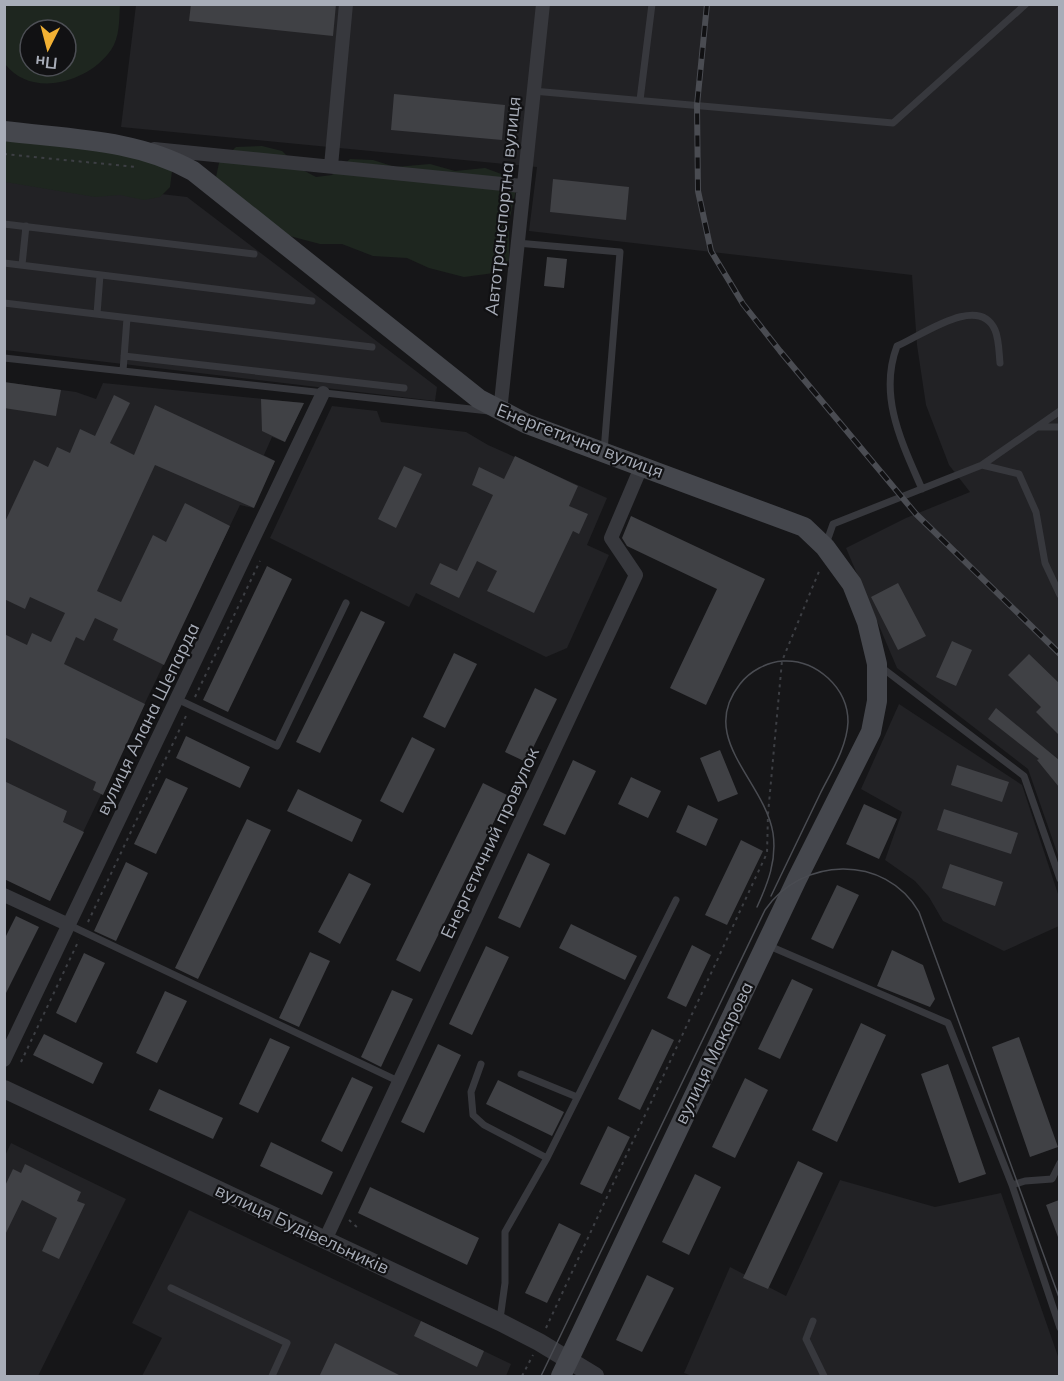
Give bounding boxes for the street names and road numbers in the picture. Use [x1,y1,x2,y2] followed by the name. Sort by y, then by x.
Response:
[480,95,525,317] street label: Автотранспортна вулиця
[493,398,667,483] street label: Енергетична вулиця
[91,619,204,819] street label: вулиця Алана Шепарда
[435,743,544,942] street label: Енергетичний провулок
[669,978,758,1128] street label: вулиця Макарова
[212,1178,393,1279] street label: вулиця Будівельників

